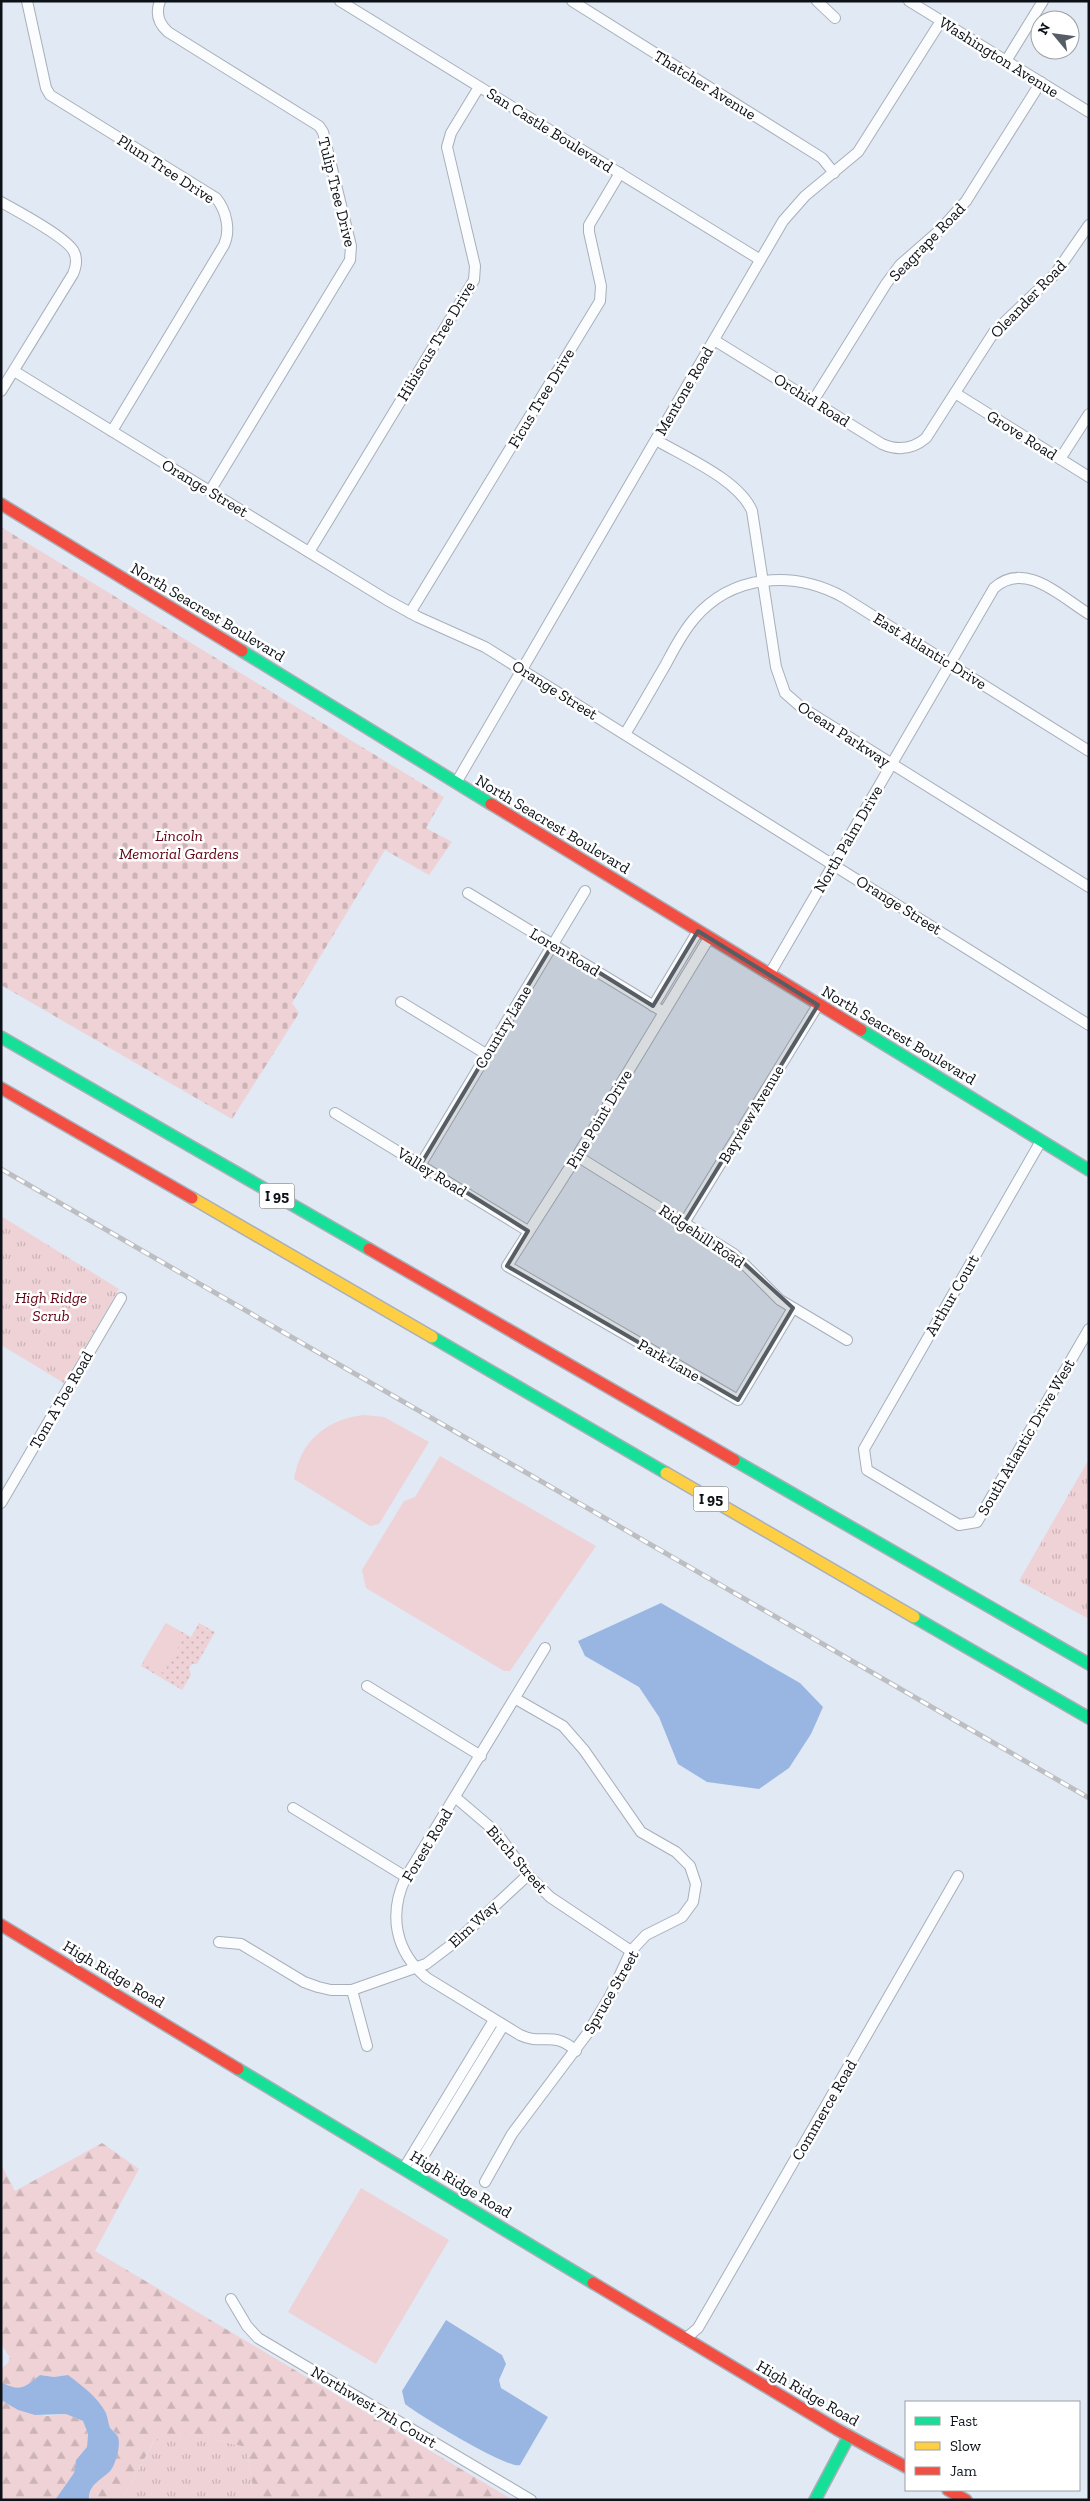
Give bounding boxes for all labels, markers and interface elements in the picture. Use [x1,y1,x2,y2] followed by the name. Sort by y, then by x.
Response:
[1030,10,1080,60] north arrow
[936,13,1062,101] street label: Washington Avenue
[1034,20,1054,38] text: N
[650,46,760,124] street label: Thatcher Avenue
[483,83,617,177] street label: San Castle Boulevard
[114,130,218,208] street label: Plum Tree Drive
[314,135,360,249] street label: Tulip Tree Drive
[885,199,969,285] street label: Seagrape Road
[986,256,1070,342] street label: Oleander Road
[393,278,479,404] street label: Hibiscus Tree Drive
[651,343,717,439] street label: Mentone Road
[504,345,578,451] street label: Ficus Tree Drive
[770,369,854,431] street label: Orchid Road
[983,406,1061,464] street label: Grove Road
[158,455,252,521] street label: Orange Street
[127,558,289,666] street label: North Seacrest Boulevard
[870,609,990,693] street label: East Atlantic Drive
[509,656,601,724] street label: Orange Street
[794,697,895,771] street label: Ocean Parkway
[472,770,634,878] street label: North Seacrest Boulevard
[810,782,886,896] street label: North Palm Drive
[119,826,239,863] park label: Lincoln Memorial Gardens
[853,871,945,939] street label: Orange Street
[527,924,604,980] street label: Loren Road
[818,981,980,1089] street label: North Seacrest Boulevard
[471,982,535,1072] street label: Country Lane
[714,1062,788,1166] street label: Bayview Avenue
[562,1066,636,1172] street label: Pine Point Drive
[393,1143,471,1201] street label: Valley Road
[260,1184,294,1208] road number: I 95
[655,1200,749,1272] street label: Ridgehill Road
[921,1251,983,1339] street label: Arthur Court
[15,1288,87,1325] park label: High Ridge Scrub
[635,1335,703,1385] street label: Park Lane
[25,1347,97,1452] street label: Tom A Toe Road
[973,1355,1079,1519] street label: South Atlantic Drive West
[694,1486,728,1512] road number: I 95
[398,1805,456,1885] street label: Forest Road
[483,1822,551,1897] street label: Birch Street
[444,1896,502,1952] street label: Elm Way
[60,1936,168,2012] street label: High Ridge Road
[579,1947,643,2037] street label: Spruce Street
[787,2056,861,2164] street label: Commerce Road
[407,2146,515,2222] street label: High Ridge Road
[753,2356,863,2430] street label: High Ridge Road
[308,2362,440,2452] street label: Northwest 7th Court
[905,2401,1080,2491] legend
[950,2412,978,2430] text: Fast
[950,2437,982,2455] text: Slow
[950,2462,977,2480] text: Jam

